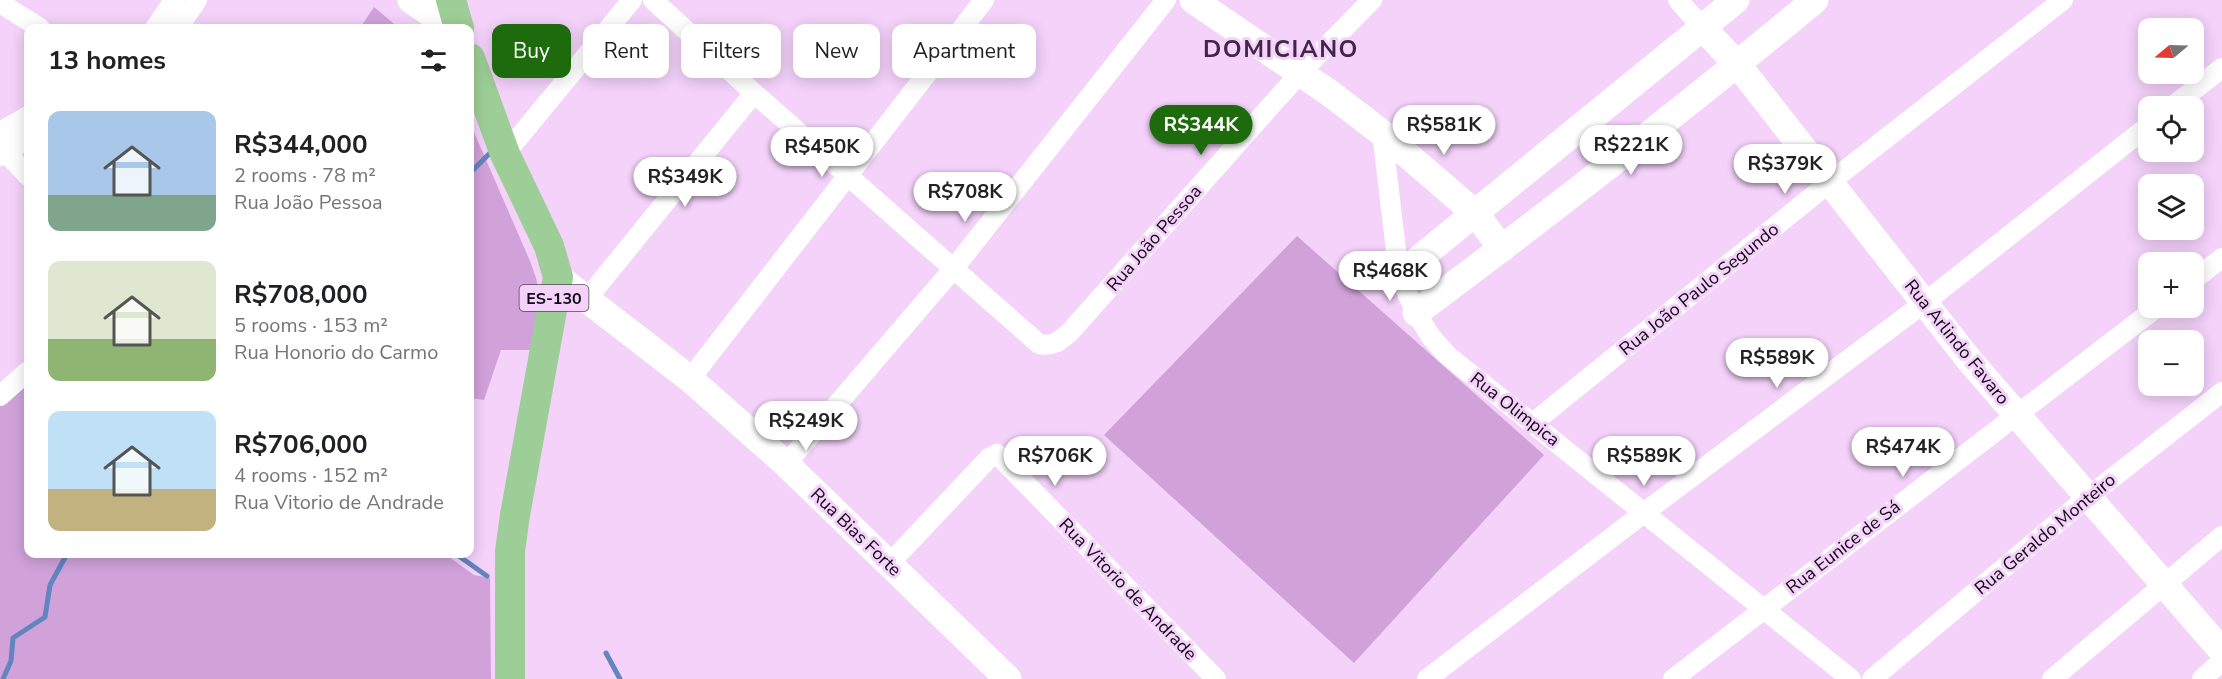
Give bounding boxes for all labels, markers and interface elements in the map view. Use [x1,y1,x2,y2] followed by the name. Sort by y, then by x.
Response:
[2138,18,2204,84] north arrow
[2138,18,2204,396] map controls
[492,24,571,78] chip: Buy
[583,24,669,78] chip: Rent
[681,24,781,78] chip: Filters
[793,24,880,78] chip: New
[892,24,1036,78] chip: Apartment
[1203,33,1359,65] district label: DOMICIANO
[48,43,166,78] text: 13 homes
[417,44,450,77] icon: filters
[2138,96,2204,162] button: locate
[1152,105,1250,156] pin: R$344K
[1395,105,1493,156] pin: R$581K
[1164,111,1239,138] text: R$344K
[1407,111,1482,138] text: R$581K
[1582,125,1680,176] pin: R$221K
[234,127,367,162] text: R$344,000
[773,127,871,178] pin: R$450K
[1594,131,1669,158] text: R$221K
[785,133,860,160] text: R$450K
[96,135,168,207] icon: home
[1736,144,1834,195] pin: R$379K
[1748,150,1823,177] text: R$379K
[636,157,734,208] pin: R$349K
[234,162,376,189] text: 2 rooms · 78 m²
[648,163,723,190] text: R$349K
[916,172,1014,223] pin: R$708K
[2138,174,2204,240] button: layers
[928,178,1003,205] text: R$708K
[1101,180,1207,296] street label: Rua João Pessoa
[234,189,383,216] text: Rua João Pessoa
[1614,217,1784,361] street label: Rua João Paulo Segundo
[1341,251,1439,302] pin: R$468K
[2138,252,2204,318] button: +
[1353,257,1428,284] text: R$468K
[1899,274,2015,410] street label: Rua Arlindo Favaro
[234,277,367,312] text: R$708,000
[96,285,168,357] icon: home
[520,285,588,311] road number: ES-130
[234,312,388,339] text: 5 rooms · 153 m²
[2138,330,2204,396] button: −
[1728,338,1826,389] pin: R$589K
[234,339,438,366] text: Rua Honorio do Carmo
[1740,344,1815,371] text: R$589K
[1465,366,1565,452] street label: Rua Olimpica
[757,401,855,452] pin: R$249K
[769,407,844,434] text: R$249K
[234,427,367,462] text: R$706,000
[1854,427,1952,478] pin: R$474K
[1866,433,1941,460] text: R$474K
[96,435,168,507] icon: home
[1006,436,1104,487] pin: R$706K
[1595,436,1693,487] pin: R$589K
[1018,442,1093,469] text: R$706K
[1607,442,1682,469] text: R$589K
[234,462,388,489] text: 4 rooms · 152 m²
[1969,468,2121,600] street label: Rua Geraldo Monteiro
[805,482,907,582] street label: Rua Bias Forte
[234,489,444,516] text: Rua Vitorio de Andrade
[1781,495,1905,599] street label: Rua Eunice de Sá
[1054,513,1202,665] street label: Rua Vitorio de Andrade

